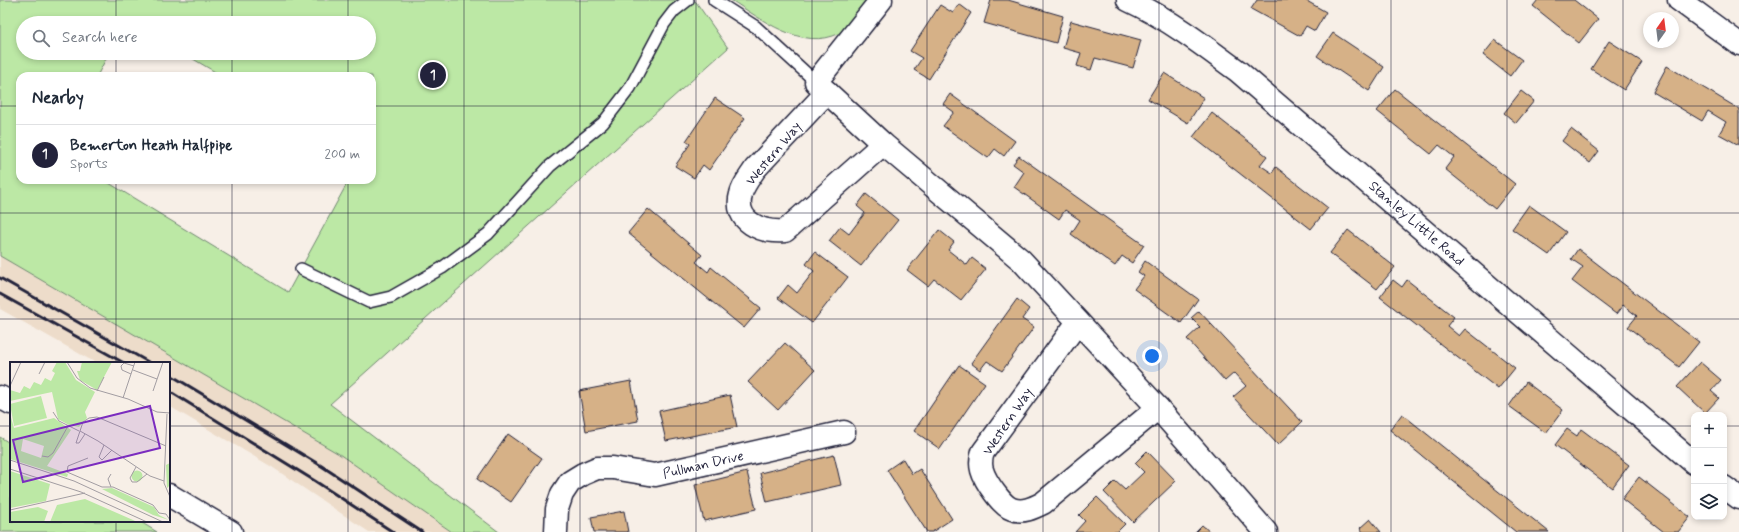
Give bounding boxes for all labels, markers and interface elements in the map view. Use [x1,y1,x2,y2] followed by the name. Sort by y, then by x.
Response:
[1643,12,1679,48] north arrow
[16,16,376,60] search box
[30,27,52,49] icon: search
[62,28,138,48] text: Search here
[420,60,446,90] pin: 1
[32,87,84,109] text: Nearby
[742,118,806,189] street label: Western Way
[70,136,232,156] text: Bemerton Heath Halfpipe
[42,146,48,163] text: 1
[325,146,360,163] text: 200 m
[70,156,108,173] text: Sports
[1365,177,1468,270] street label: Stanley Little Road
[1142,346,1162,366] your location
[10,362,170,522] inset map
[979,384,1037,459] street label: Western Way
[1691,412,1727,520] map controls
[1691,412,1727,448] button: +
[661,447,745,483] street label: Pullman Drive
[1691,448,1727,484] button: −
[1691,484,1727,520] button: layers

